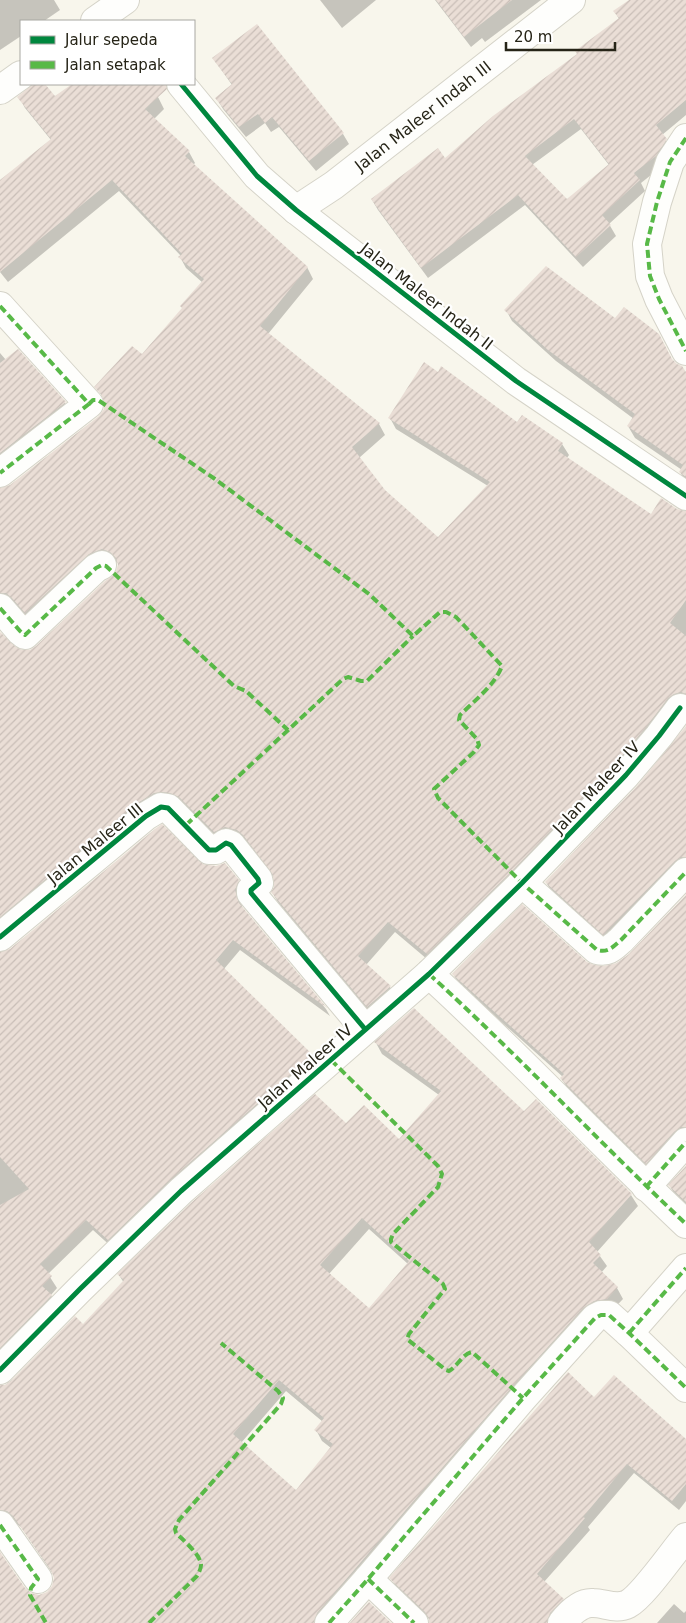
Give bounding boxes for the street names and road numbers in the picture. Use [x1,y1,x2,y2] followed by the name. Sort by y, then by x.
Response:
[350,57,495,176] street label: Jalan Maleer Indah III
[356,238,497,354] street label: Jalan Maleer Indah II
[548,737,644,838] street label: Jalan Maleer IV
[43,799,147,888] street label: Jalan Maleer III
[253,1020,357,1113] street label: Jalan Maleer IV

